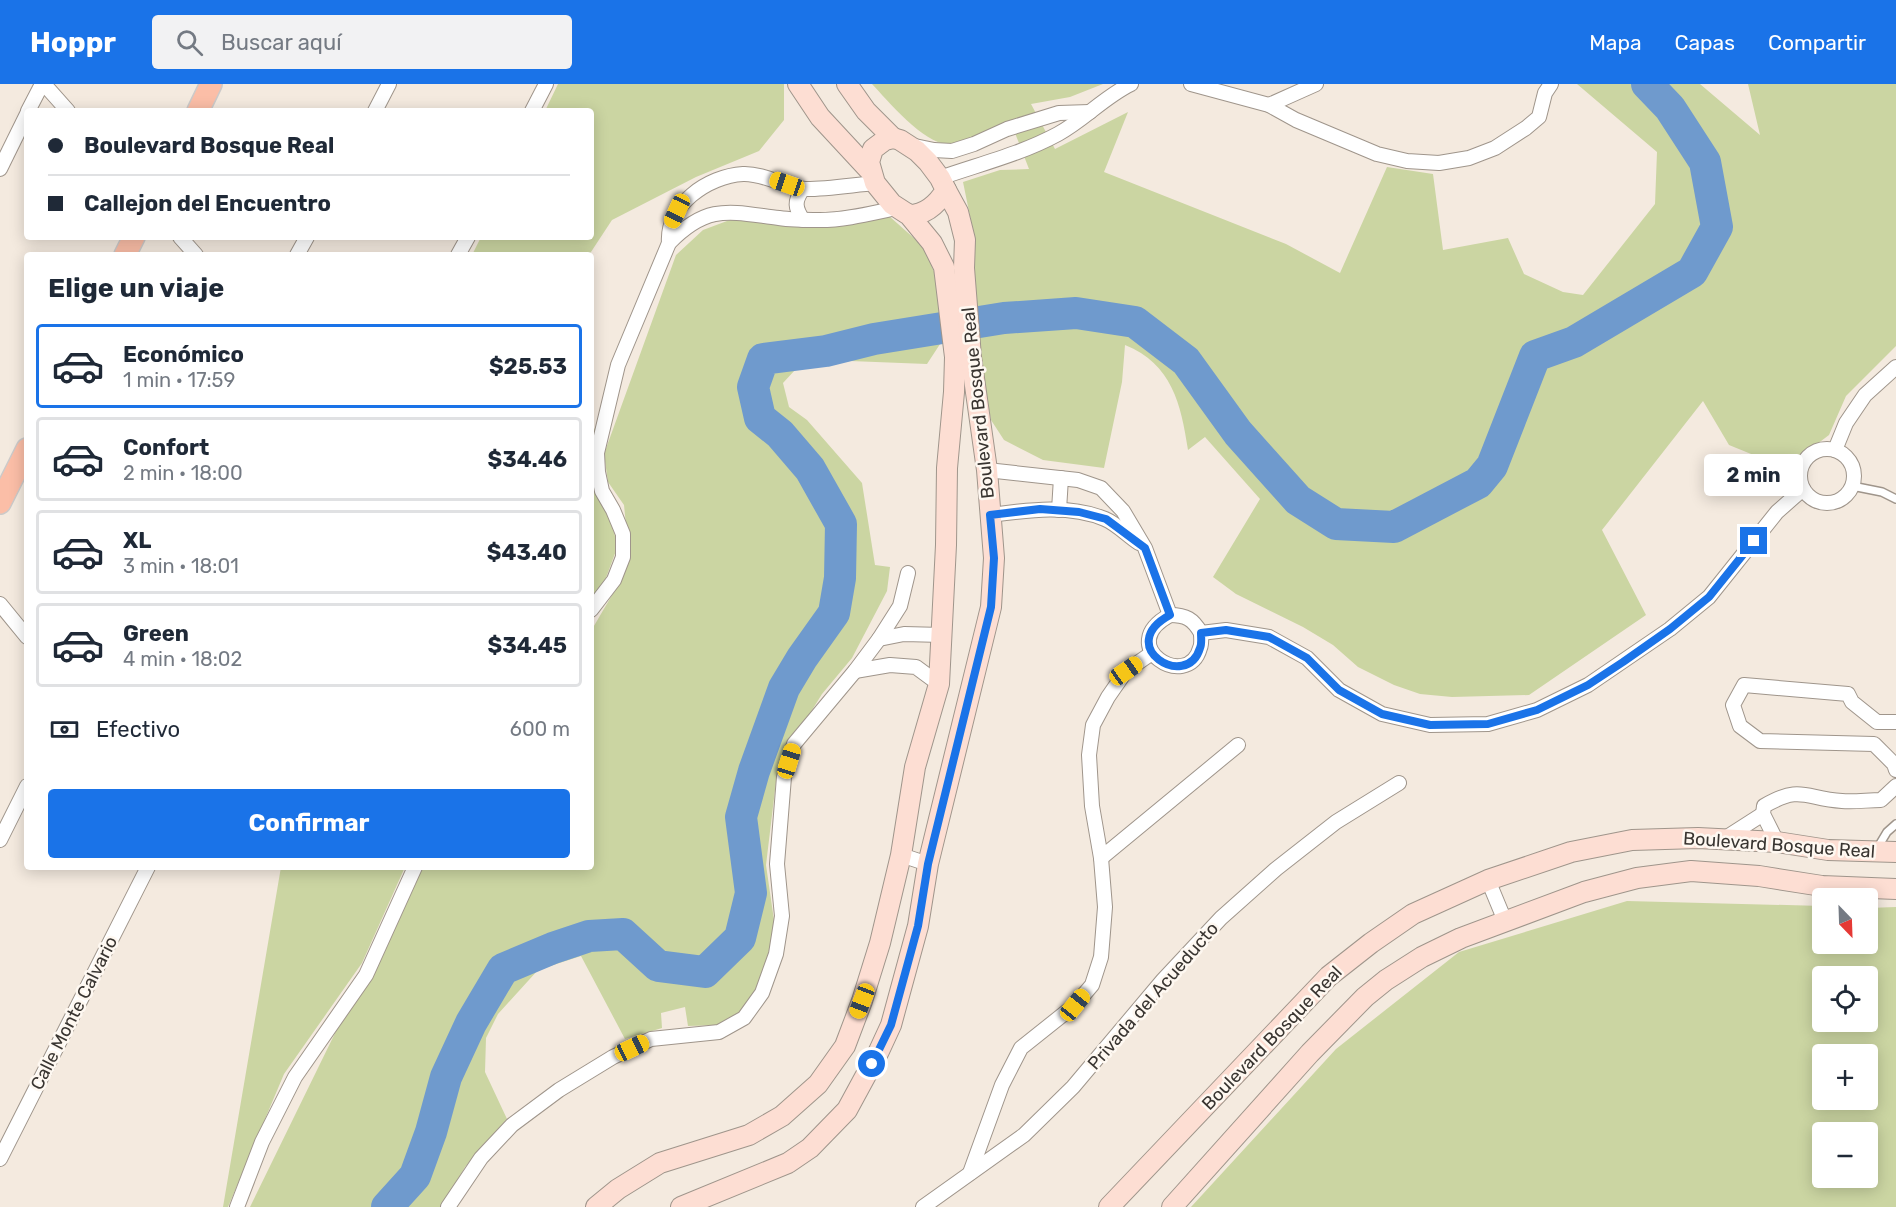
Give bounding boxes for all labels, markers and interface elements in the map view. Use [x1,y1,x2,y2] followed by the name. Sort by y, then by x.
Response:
[152,15,572,69] search box
[30,26,116,59] text: Hoppr
[173,26,206,59] icon: search
[221,29,342,56] text: Buscar aquí
[1589,30,1642,55] text: Mapa
[1675,30,1735,55] text: Capas
[1768,30,1866,55] text: Compartir
[84,132,334,159] text: Boulevard Bosque Real
[767,170,807,198] car
[84,190,331,217] text: Callejon del Encuentro
[661,191,693,231] car
[48,272,224,304] text: Elige un viaje
[957,306,999,500] street label: Boulevard Bosque Real
[51,339,105,393] icon: car
[123,341,244,368] text: Económico
[489,353,567,380] text: $25.53
[123,368,235,392] text: 1 min · 17:59
[51,432,105,486] icon: car
[123,434,209,461] text: Confort
[487,446,567,473] text: $34.46
[1704,454,1804,496] callout: 2 min
[123,461,243,485] text: 2 min · 18:00
[1726,463,1781,487] text: 2 min
[51,525,105,579] icon: car
[123,527,151,554] text: XL
[1740,527,1767,554] route end
[487,539,567,566] text: $43.40
[123,554,239,578] text: 3 min · 18:01
[51,618,105,672] icon: car
[123,620,189,647] text: Green
[488,632,567,659] text: $34.45
[123,647,242,671] text: 4 min · 18:02
[1106,653,1146,689] car
[48,713,81,746] icon: cash
[96,716,180,743] text: Efectivo
[510,717,570,741] text: 600 m
[775,741,803,781] car
[48,789,570,858] button: Confirmar
[1682,827,1876,863] street label: Boulevard Bosque Real
[1812,888,1878,954] north arrow
[1812,888,1878,1188] map controls
[1083,918,1223,1074] street label: Privada del Acueducto
[26,933,122,1093] street label: Calle Monte Calvario
[1197,961,1347,1115] street label: Boulevard Bosque Real
[1812,966,1878,1032] button: locate
[847,981,877,1021] car
[1057,985,1093,1025] car
[612,1032,652,1064] car
[1812,1044,1878,1110] button: +
[858,1050,885,1077] route start
[1812,1122,1878,1188] button: −

